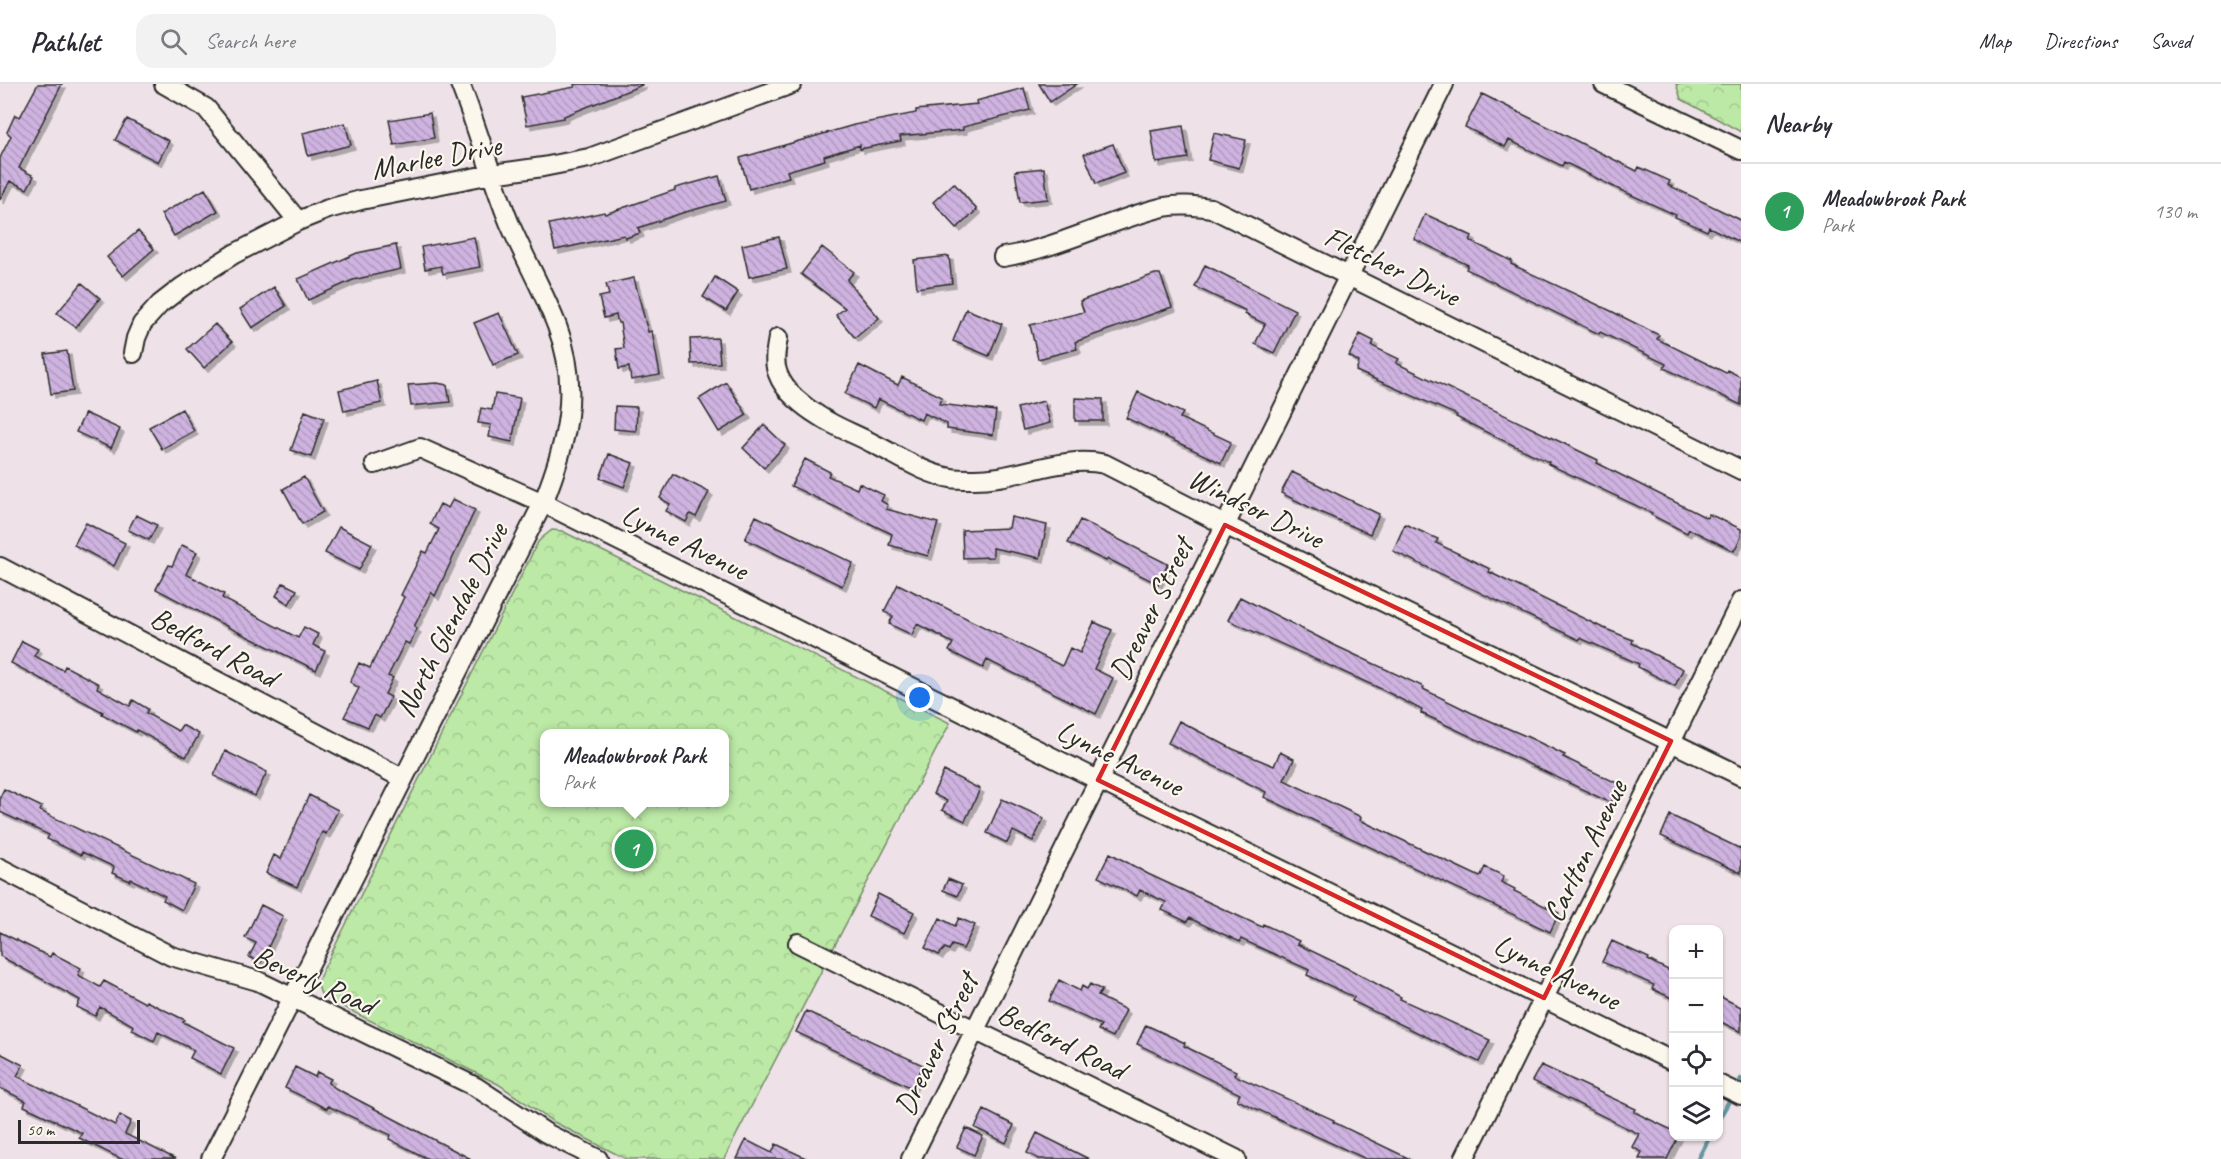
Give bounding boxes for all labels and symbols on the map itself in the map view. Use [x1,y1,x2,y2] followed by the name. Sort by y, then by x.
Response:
[368,125,506,188] street label: Marlee Drive
[1318,217,1468,316] street label: Fletcher Drive
[1182,459,1332,558] street label: Windsor Drive
[616,495,756,590] street label: Lynne Avenue
[386,515,517,723] street label: North Glendale Drive
[1100,528,1203,686] street label: Dreaver Street
[144,598,287,698] street label: Bedford Road
[905,683,934,712] your location
[1051,711,1191,806] street label: Lynne Avenue
[1534,772,1637,928] street label: Carlton Avenue
[614,826,654,872] pin: 1
[1488,925,1628,1020] street label: Lynne Avenue
[247,936,385,1025] street label: Beverly Road
[885,963,988,1121] street label: Dreaver Street
[992,994,1136,1090] street label: Bedford Road
[18,1117,140,1144] scale bar

